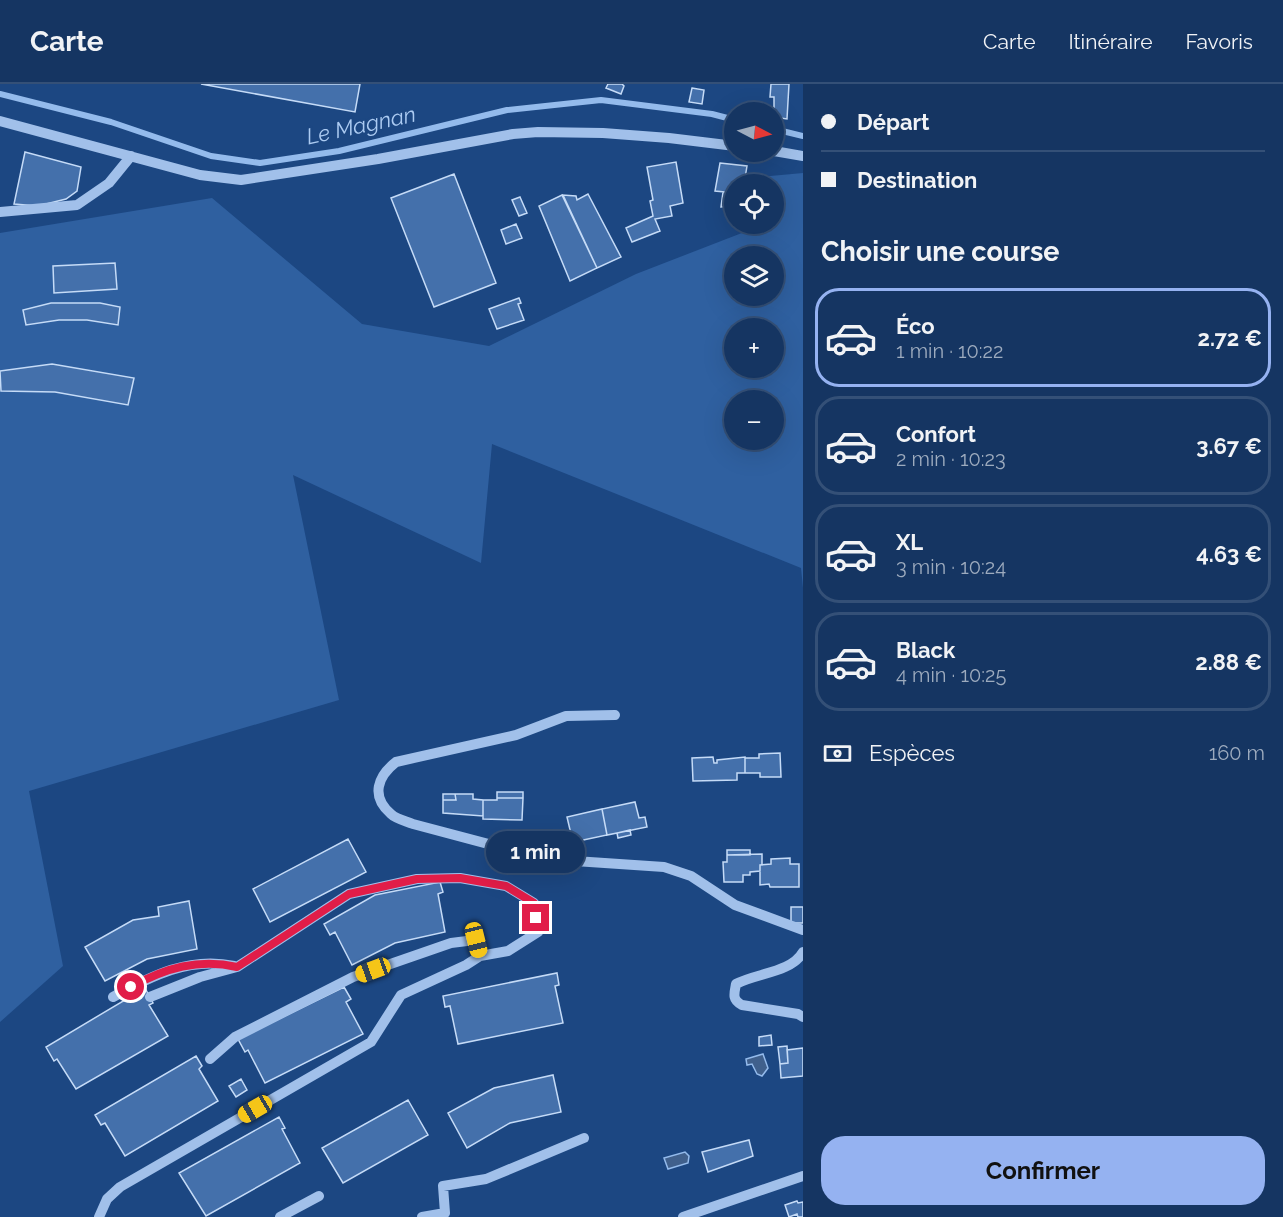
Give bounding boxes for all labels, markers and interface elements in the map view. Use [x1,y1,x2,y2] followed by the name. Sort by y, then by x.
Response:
[30,25,103,58] text: Carte
[983,29,1035,54] text: Carte
[1068,29,1152,54] text: Itinéraire
[1185,29,1253,54] text: Favoris
[304,101,418,149] water label: Le Magnan
[724,102,784,162] north arrow
[724,102,784,450] map controls
[857,109,929,135] text: Départ
[857,167,977,193] text: Destination
[724,174,784,234] button: locate
[821,236,1059,267] text: Choisir une course
[724,246,784,306] button: layers
[824,311,878,365] icon: car
[896,313,935,339] text: Éco
[724,318,784,378] button: +
[1197,325,1262,351] text: 2.72 €
[896,339,1003,363] text: 1 min · 10:22
[724,390,784,450] button: −
[824,419,878,473] icon: car
[896,421,976,447] text: Confort
[1196,433,1262,459] text: 3.67 €
[896,447,1006,471] text: 2 min · 10:23
[824,527,878,581] icon: car
[896,529,923,555] text: XL
[1196,541,1262,567] text: 4.63 €
[896,555,1006,579] text: 3 min · 10:24
[824,635,878,689] icon: car
[896,637,955,663] text: Black
[1195,649,1262,675] text: 2.88 €
[896,663,1006,687] text: 4 min · 10:25
[821,737,854,770] icon: cash
[869,740,955,766] text: Espèces
[1209,741,1265,765] text: 160 m
[486,831,586,873] callout: 1 min
[510,840,561,864] text: 1 min
[522,904,549,931] route end
[463,920,489,960] car
[353,955,393,985] car
[117,973,144,1000] route start
[235,1092,275,1126] car
[821,1136,1265,1205] button: Confirmer

